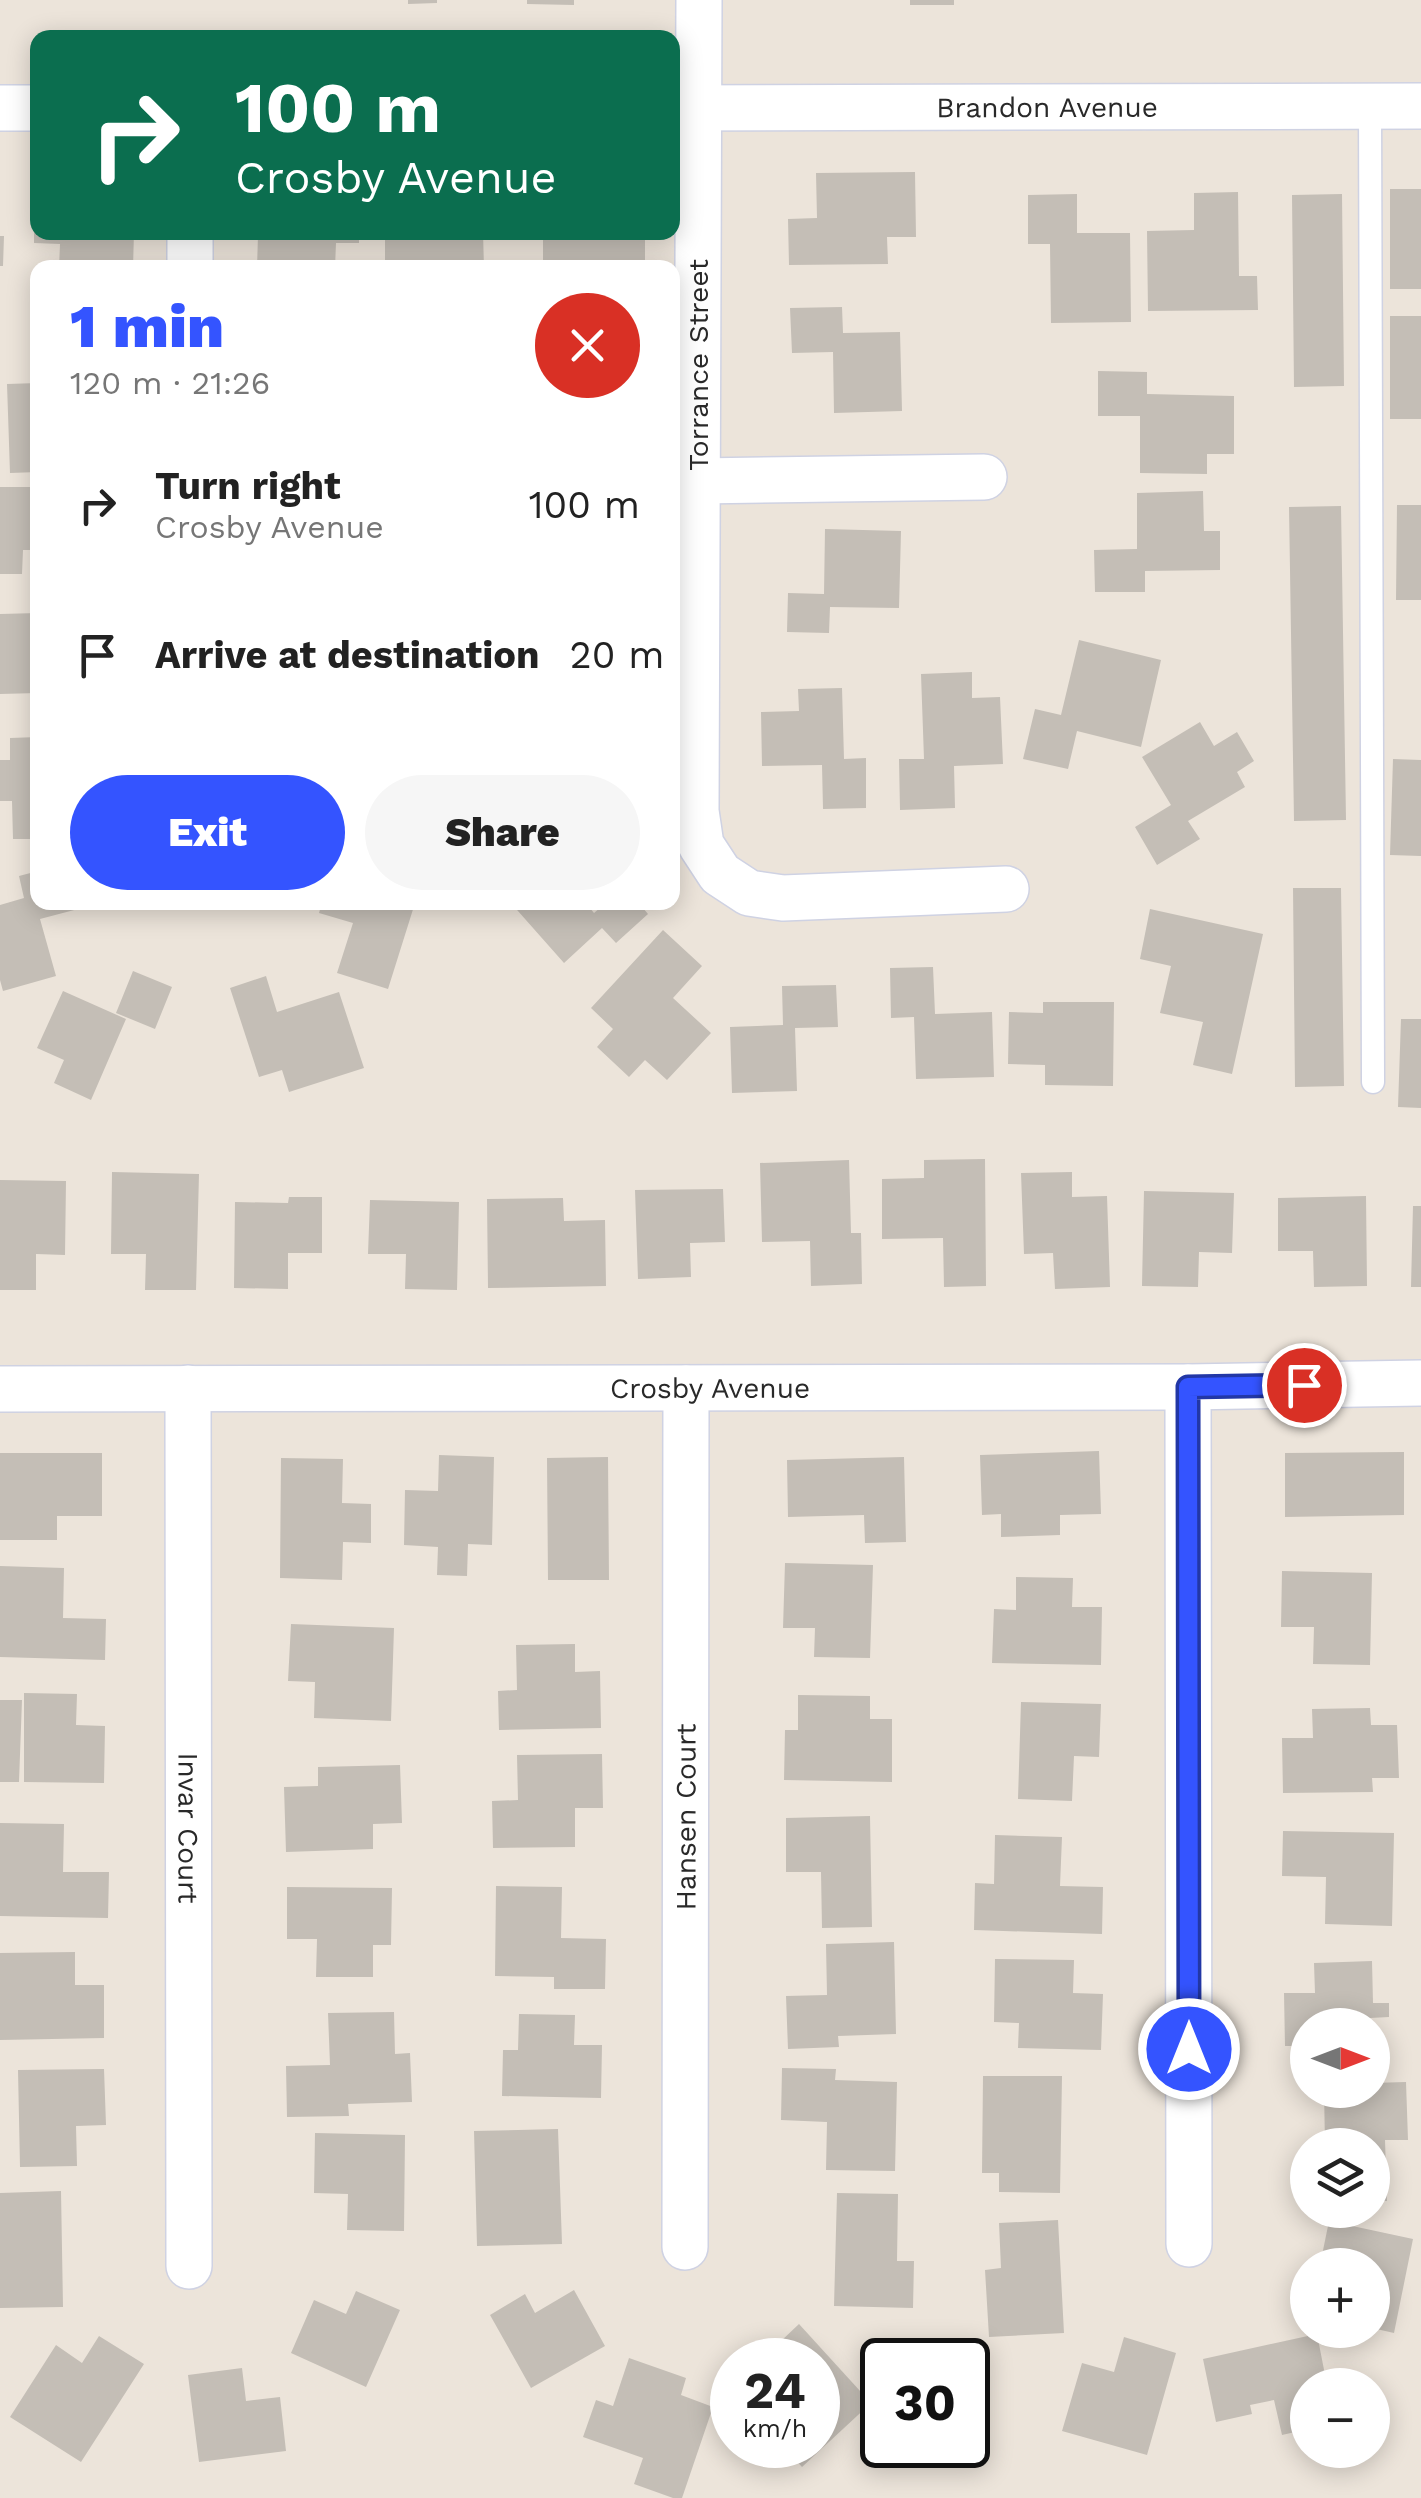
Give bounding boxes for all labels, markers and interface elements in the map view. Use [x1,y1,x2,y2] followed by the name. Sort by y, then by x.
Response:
[235,67,441,149] text: 100 m
[70,70,200,200] icon: right
[936,90,1158,124] street label: Brandon Avenue
[235,151,557,204] text: Crosby Avenue
[682,259,715,471] street label: Torrance Street
[70,291,224,362] text: 1 min
[535,293,640,398] button: close
[70,364,270,402] text: 120 m · 21:26
[155,464,341,508] text: Turn right
[70,478,125,533] icon: right
[529,483,640,527] text: 100 m
[155,508,384,546] text: Crosby Avenue
[70,628,125,683] icon: arrive
[155,633,540,677] text: Arrive at destination
[570,633,665,677] text: 20 m
[70,775,345,890] button: Exit
[365,775,640,890] button: Share
[1262,1343,1347,1428] pin
[1277,1358,1332,1413] icon: arrive
[610,1371,810,1404] street label: Crosby Avenue
[669,1723,702,1911] street label: Hansen Court
[172,1752,205,1904] street label: Invar Court
[1137,1997,1241,2101] position arrow
[1290,2008,1390,2108] north arrow
[1290,2008,1390,2468] map controls
[1290,2128,1390,2228] button: layers
[1290,2248,1390,2348] button: +
[860,2338,990,2468] speed limit sign: 30
[744,2361,806,2420] text: 24
[1290,2368,1390,2468] button: −
[743,2414,807,2443] text: km/h

